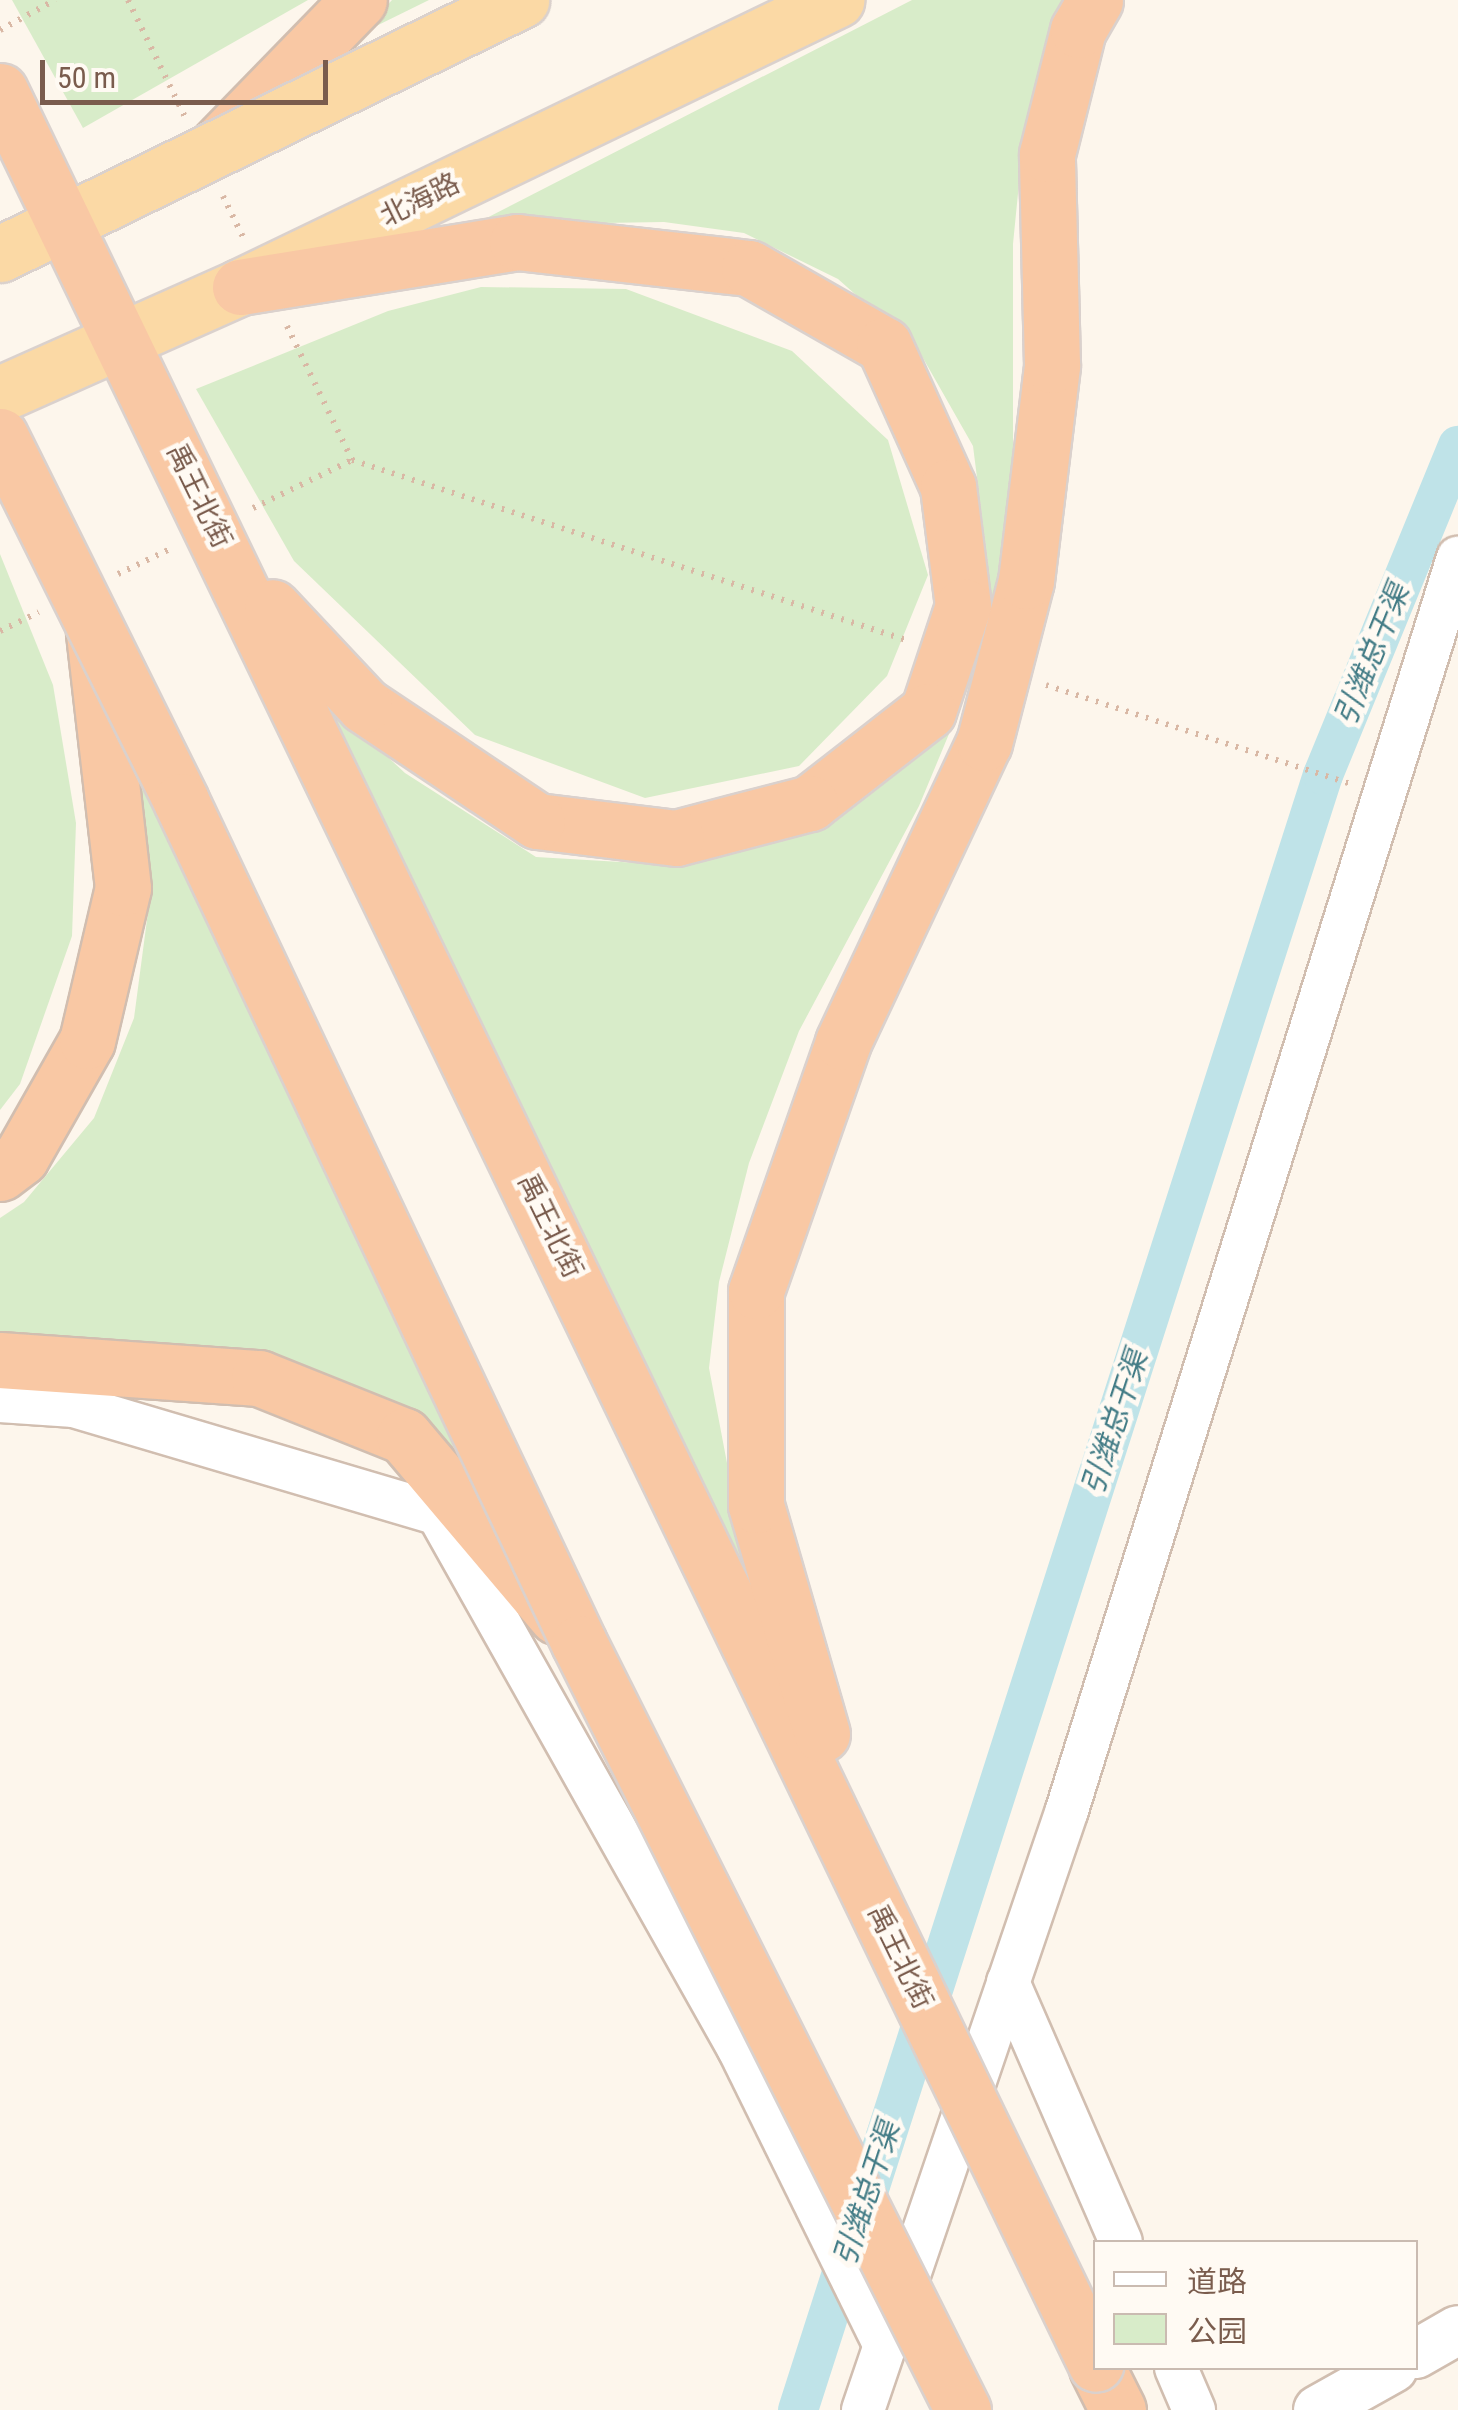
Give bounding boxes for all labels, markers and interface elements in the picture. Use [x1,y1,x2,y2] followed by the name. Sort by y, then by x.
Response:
[45,40,332,102] scale bar
[57,60,116,95] text: 50 m
[375,166,465,234] street label: 北海路
[159,438,239,554] street label: 禹王北街
[1327,579,1417,731] water label: 引潍总干渠
[510,1168,590,1284] street label: 禹王北街
[1075,1346,1155,1500] water label: 引潍总干渠
[860,1899,940,2015] street label: 禹王北街
[827,2117,907,2271] water label: 引潍总干渠
[1093,2240,1418,2370] legend
[1187,2264,1247,2299] text: 道路
[1187,2314,1247,2349] text: 公园

